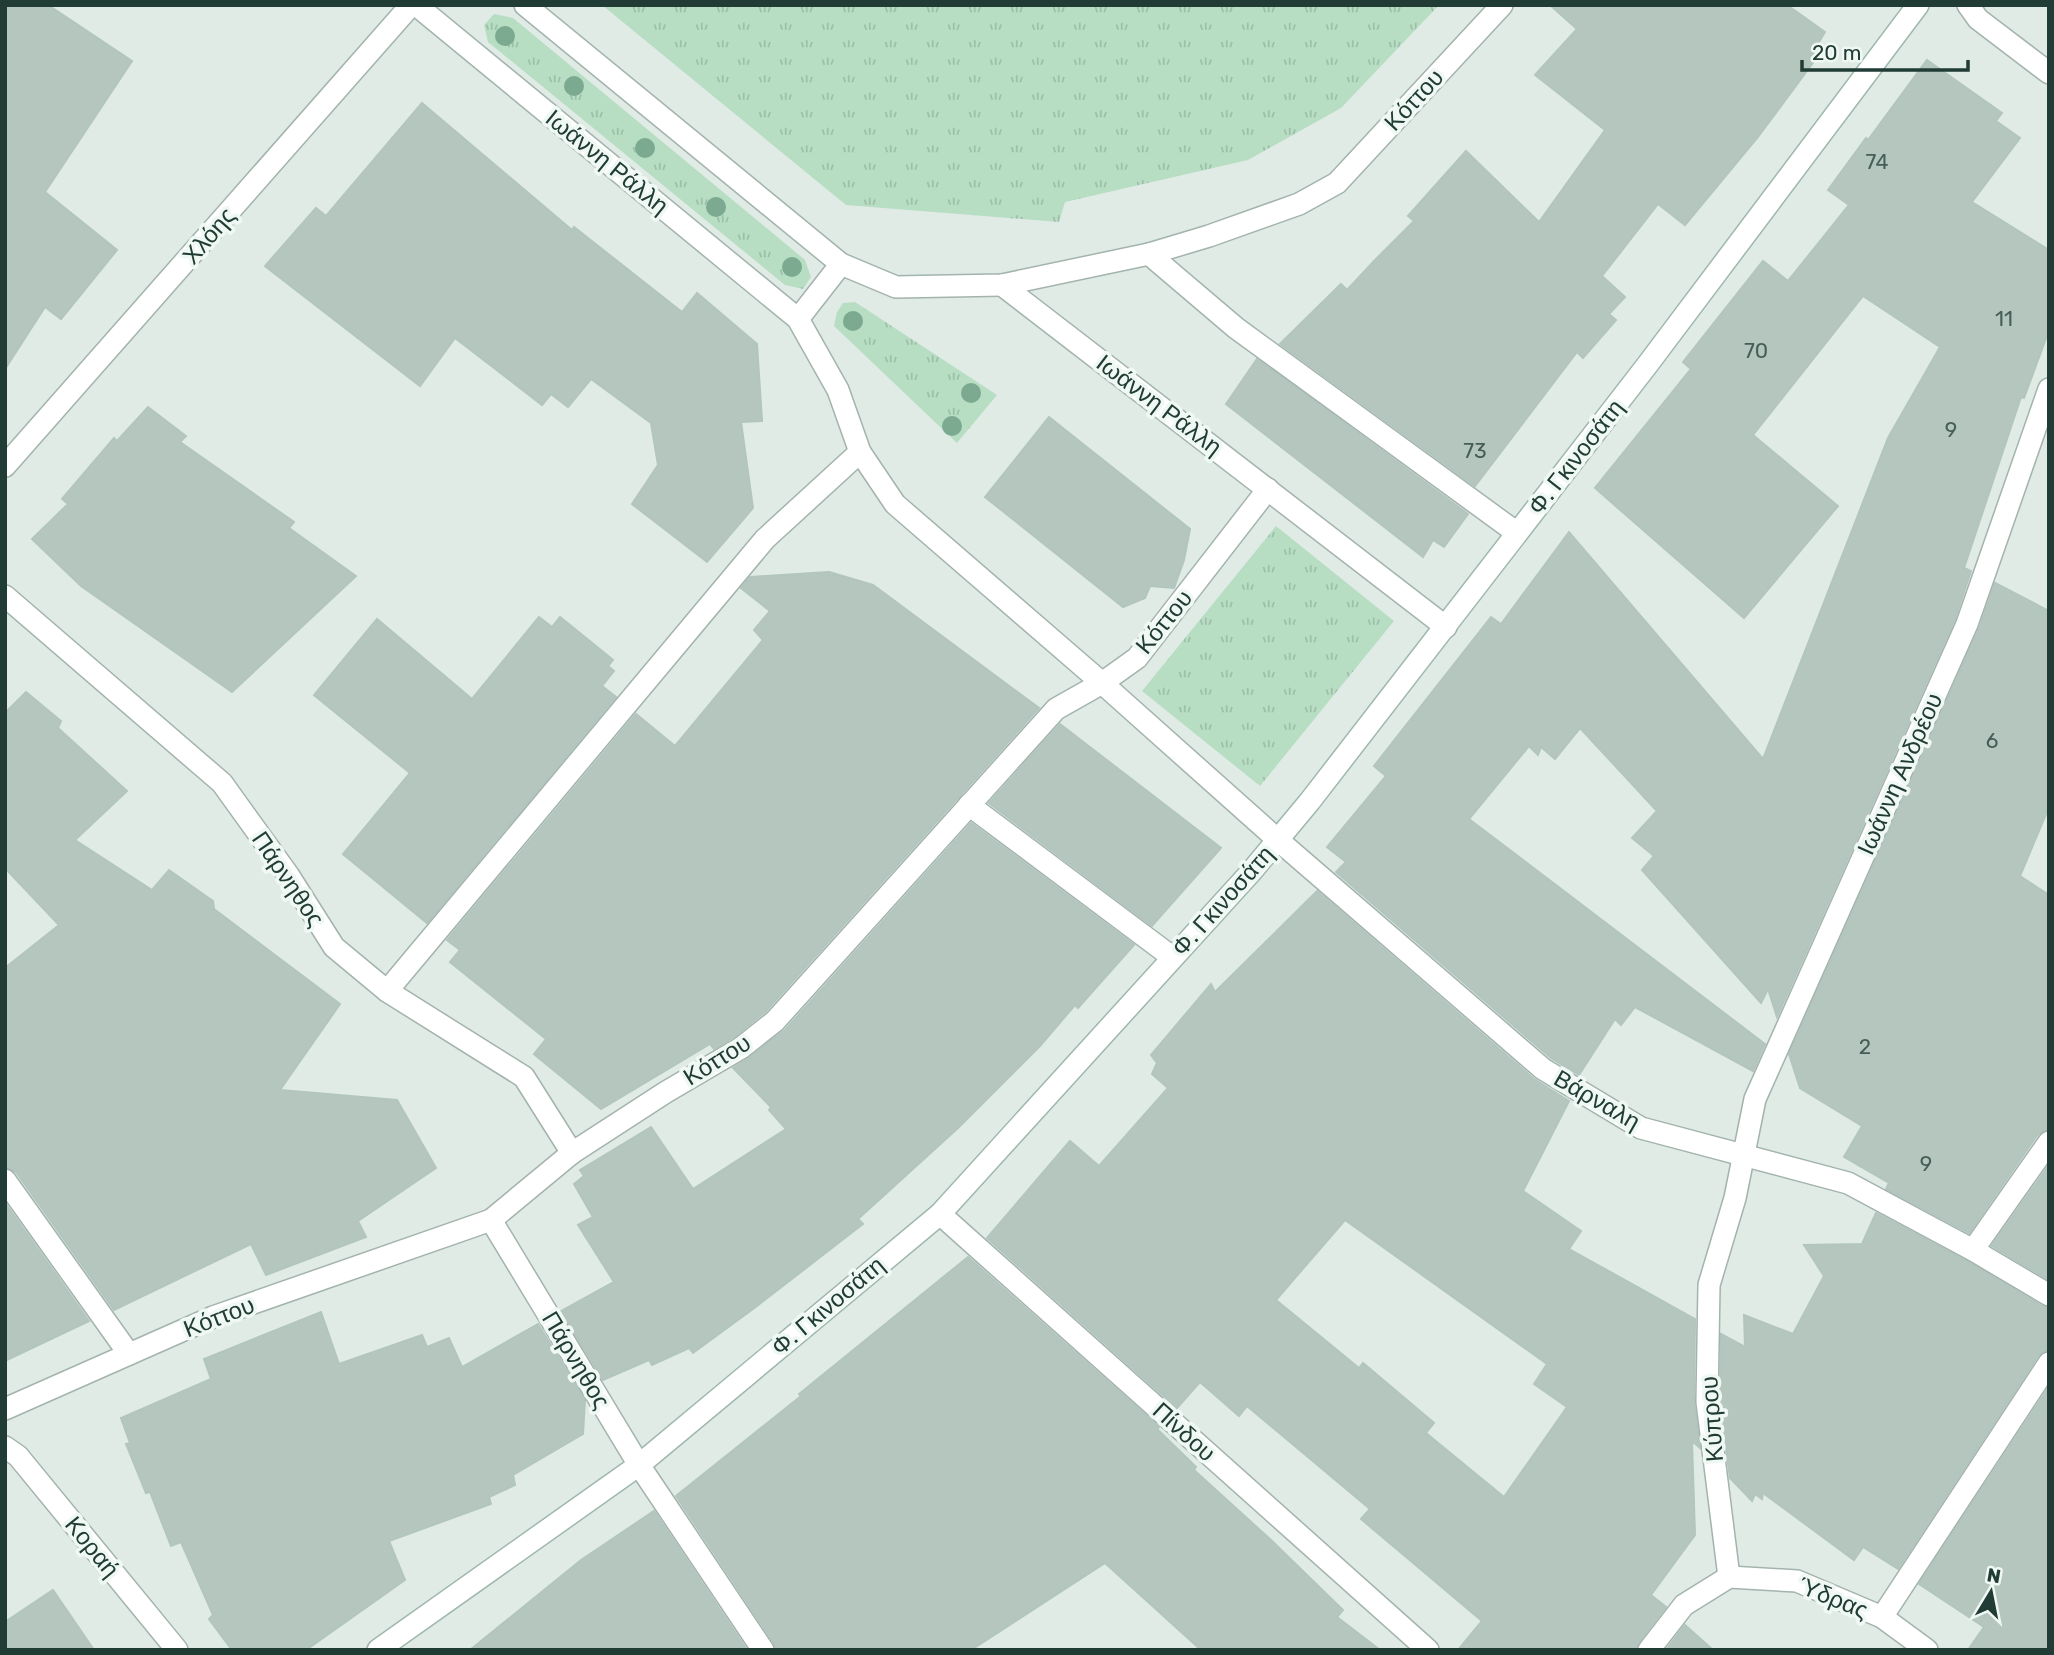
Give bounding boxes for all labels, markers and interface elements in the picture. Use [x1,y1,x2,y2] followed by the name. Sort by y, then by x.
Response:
[1802,28,1968,72] scale bar
[1812,40,1861,65] text: 20 m
[1379,63,1449,137] street label: Κόττου
[540,104,674,220] street label: Ιωάννη Ράλλη
[1865,149,1889,174] house number: 74
[177,202,241,270] street label: Χλόης
[1995,306,2013,331] house number: 11
[1744,338,1768,363] house number: 70
[1091,349,1227,461] street label: Ιωάννη Ράλλη
[1522,394,1630,520] street label: Φ. Γκινοσάτη
[1945,417,1957,442] house number: 9
[1463,438,1487,463] house number: 73
[1130,585,1198,659] street label: Κόττου
[1852,689,1948,859] street label: Ιωάννη Ανδρέου
[1986,728,1998,753] house number: 6
[246,826,330,932] street label: Πάρνηθος
[1166,840,1280,962] street label: Φ. Γκινοσάτη
[678,1029,756,1091] street label: Κόττου
[1859,1034,1871,1059] house number: 2
[1549,1064,1645,1136] street label: Βάρναλη
[1920,1151,1932,1176] house number: 9
[766,1251,890,1361] street label: Φ. Γκινοσάτη
[180,1291,258,1343] street label: Κόττου
[536,1306,616,1414] street label: Πάρνηθος
[1695,1375,1729,1463] street label: Κύπρου
[1147,1397,1221,1467] street label: Πίνδου
[59,1511,125,1583] street label: Κοραή
[1956,1557,2026,1627] north arrow
[1985,1563,2003,1588] text: N
[1794,1571,1872,1625] street label: Ύδρας

